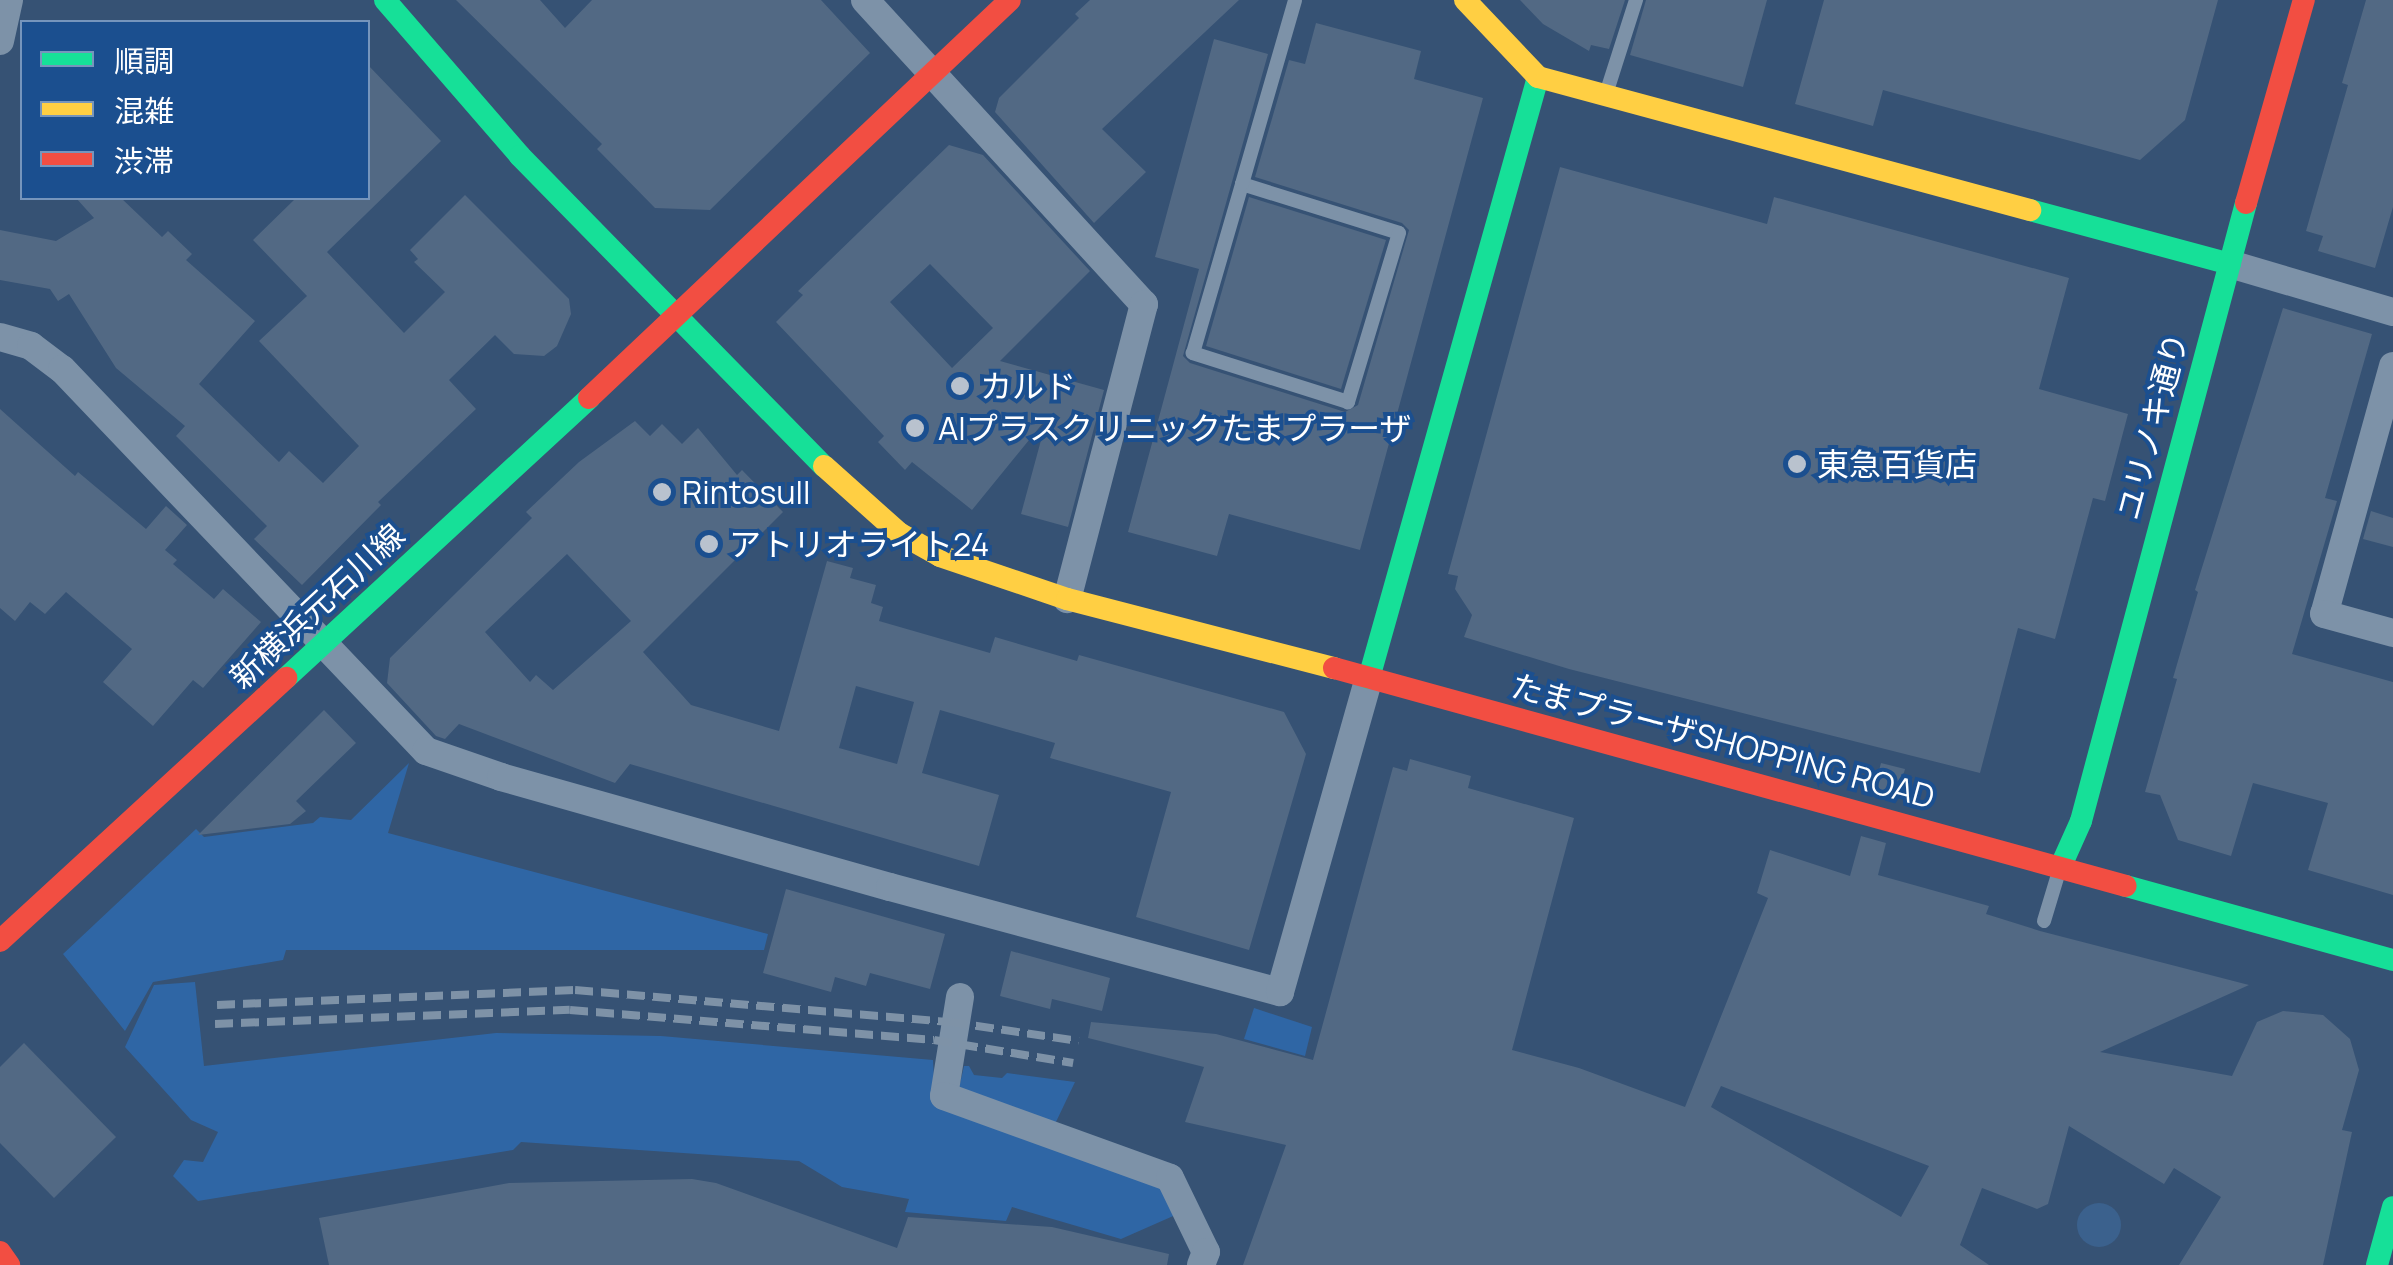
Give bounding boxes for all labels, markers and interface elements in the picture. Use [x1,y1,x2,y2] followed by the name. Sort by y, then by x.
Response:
[20,20,370,200] legend
[114,40,174,81] text: 順調
[114,90,174,131] text: 混雑
[114,140,174,181] text: 渋滞
[2109,328,2195,524] street label: ユリノキ通り
[980,367,1076,405] place label: カルド
[949,375,971,397] marker: カルド
[938,409,1414,447] place label: AIプラスクリニックたまプラーザ
[902,415,928,441] marker: AIプラスクリニックたまプラーザ
[1817,445,1977,483] place label: 東急百貨店
[1786,453,1808,475] marker: 東急百貨店
[682,473,810,511] place label: Rintosull
[651,481,673,503] marker: Rintosull
[222,516,412,696] street label: 新横浜元石川線
[729,525,989,563] place label: アトリオライト24
[698,533,720,555] marker: アトリオライト24
[1506,666,1940,816] street label: たまプラーザSHOPPING ROAD

